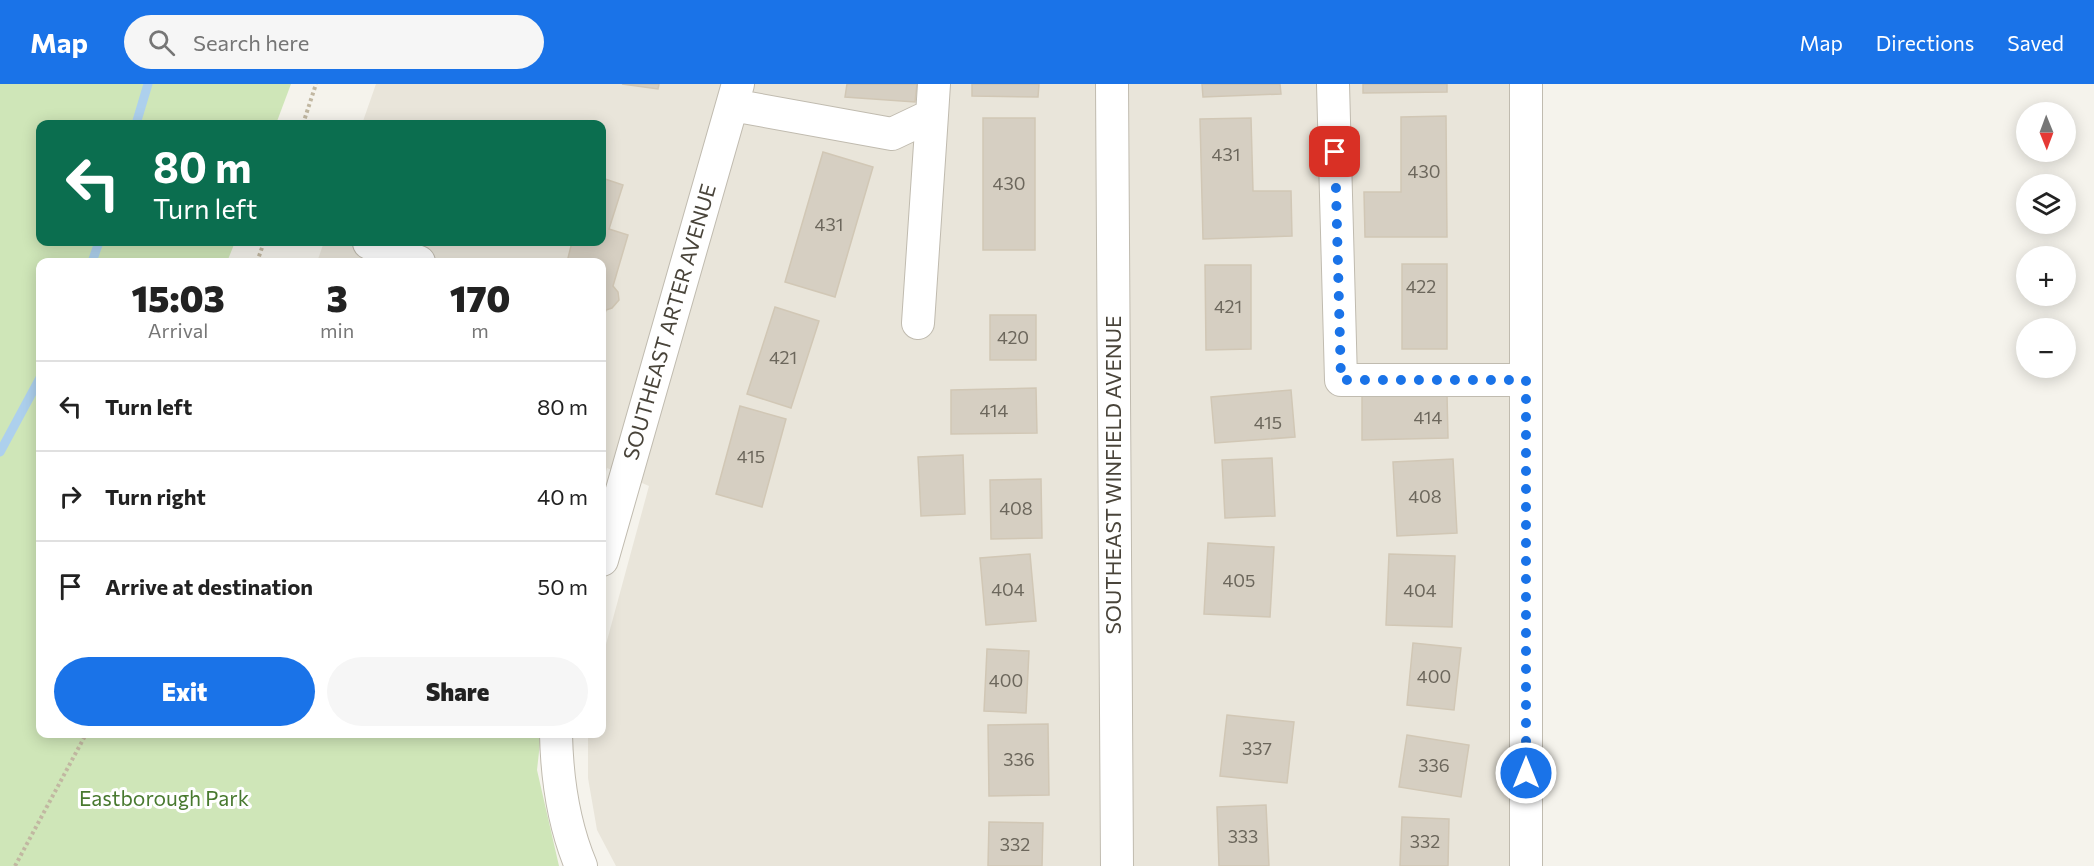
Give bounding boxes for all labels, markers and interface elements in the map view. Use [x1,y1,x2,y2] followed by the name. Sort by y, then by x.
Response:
[124,15,544,69] search box
[30,25,88,59] text: Map
[145,26,178,59] icon: search
[193,29,309,56] text: Search here
[1800,30,1843,55] text: Map
[1876,30,1974,55] text: Directions
[2007,30,2064,55] text: Saved
[2016,102,2076,162] north arrow
[2016,102,2076,378] map controls
[1309,126,1360,177] pin
[1318,135,1351,168] icon: arrive
[153,140,252,192] text: 80 m
[1212,143,1240,165] house number: 431
[54,144,132,222] icon: left
[1408,160,1440,182] house number: 430
[993,172,1025,194] house number: 430
[2016,174,2076,234] button: layers
[617,181,720,463] street label: SOUTHEAST ARTER AVENUE
[153,192,257,225] text: Turn left
[815,213,843,235] house number: 431
[2016,246,2076,306] button: +
[131,275,225,319] text: 15:03
[327,275,348,319] text: 3
[450,275,511,319] text: 170
[1406,275,1436,297] house number: 422
[1214,295,1242,317] house number: 421
[1100,316,1125,635] street label: SOUTHEAST WINFIELD AVENUE
[148,318,208,342] text: Arrival
[320,318,354,342] text: min
[471,318,489,342] text: m
[2016,318,2076,378] button: −
[997,326,1029,348] house number: 420
[769,346,797,368] house number: 421
[54,390,87,423] icon: left
[105,393,192,420] text: Turn left
[537,393,588,420] text: 80 m
[980,399,1009,421] house number: 414
[1414,406,1443,428] house number: 414
[1254,411,1282,433] house number: 415
[737,445,765,467] house number: 415
[54,480,87,513] icon: right
[105,483,206,510] text: Turn right
[537,483,588,510] text: 40 m
[1408,485,1442,507] house number: 408
[999,497,1033,519] house number: 408
[1223,569,1255,591] house number: 405
[54,570,87,603] icon: arrive
[105,573,313,600] text: Arrive at destination
[538,573,588,600] text: 50 m
[991,578,1025,600] house number: 404
[1403,579,1437,601] house number: 404
[54,657,315,726] button: Exit
[327,657,588,726] button: Share
[1417,665,1451,687] house number: 400
[989,669,1023,691] house number: 400
[1242,737,1272,759] house number: 337
[1494,741,1558,805] position arrow
[1003,748,1035,770] house number: 336
[1418,754,1450,776] house number: 336
[79,785,249,810] park label: Eastborough Park
[1228,825,1258,847] house number: 333
[1410,830,1440,852] house number: 332
[1000,833,1030,855] house number: 332

